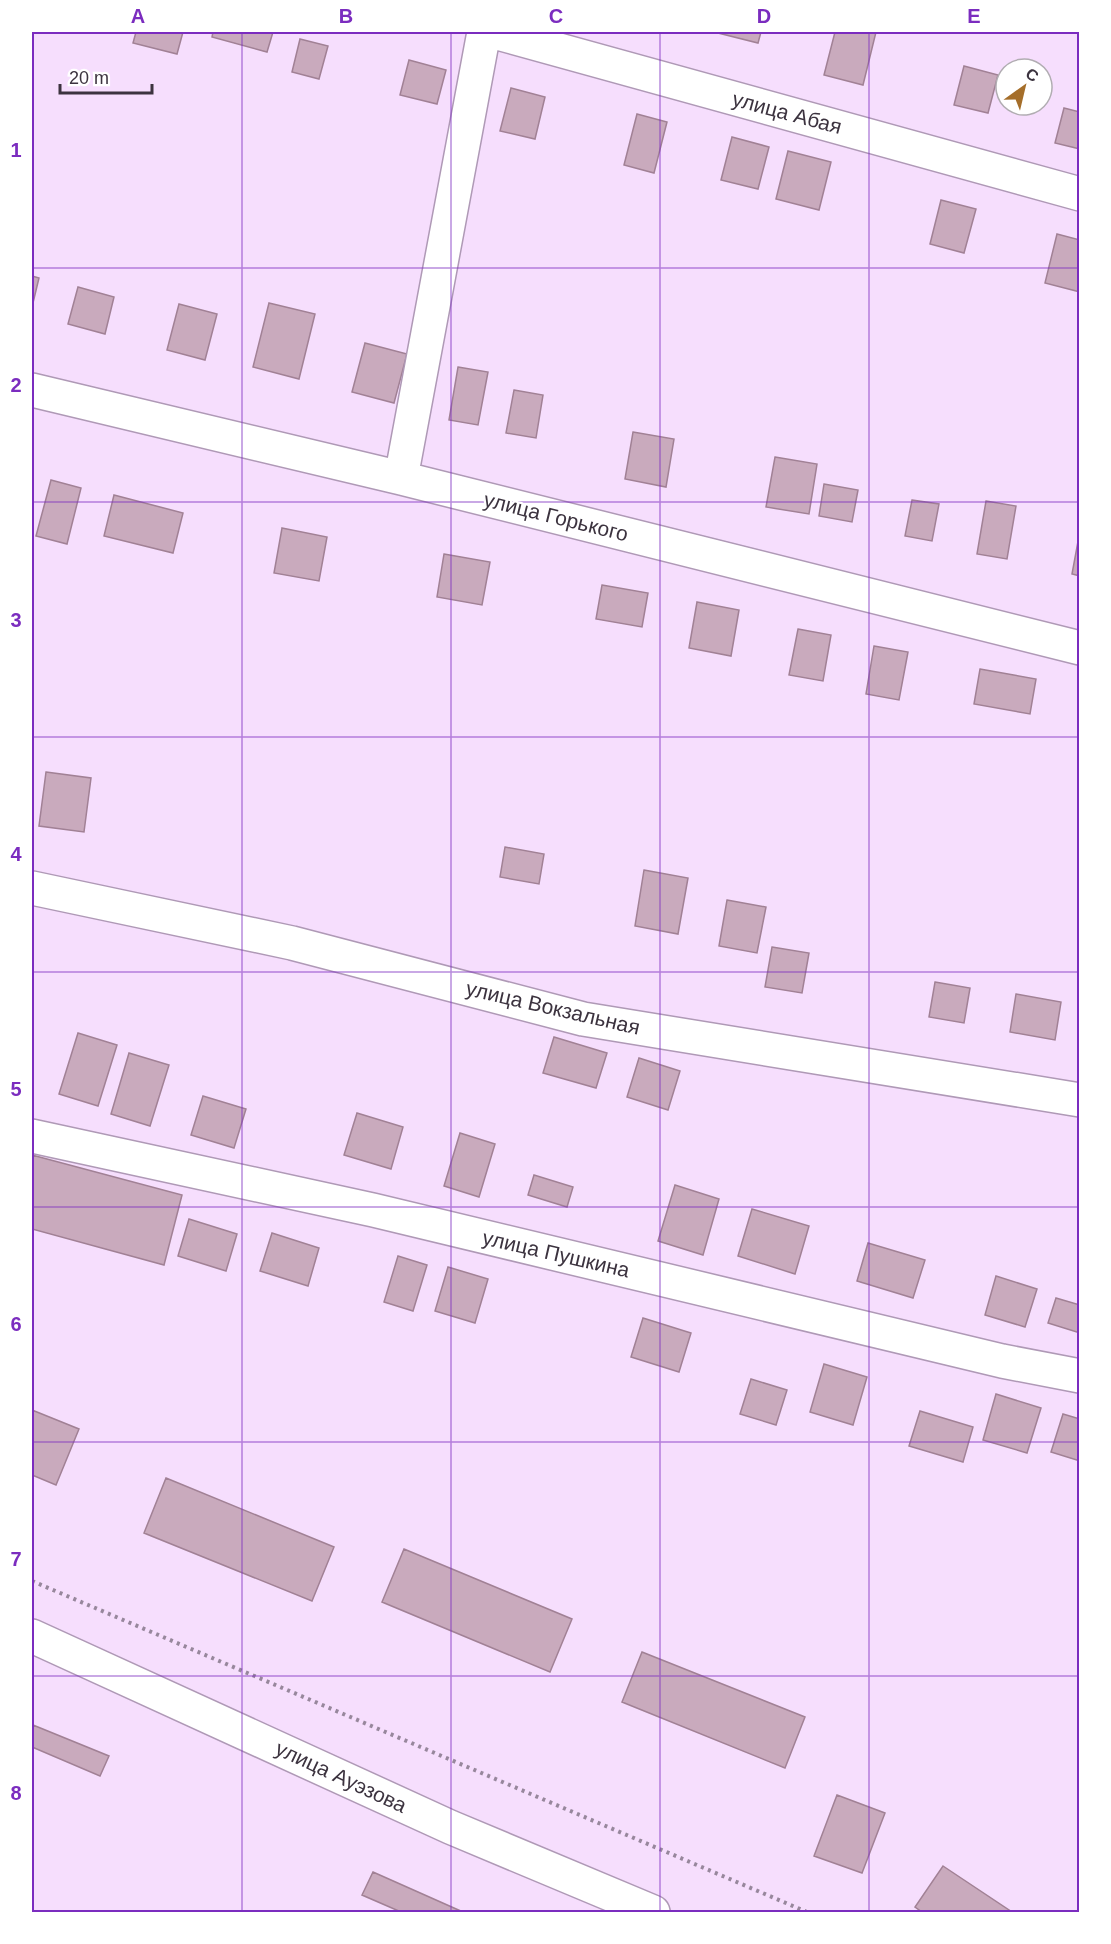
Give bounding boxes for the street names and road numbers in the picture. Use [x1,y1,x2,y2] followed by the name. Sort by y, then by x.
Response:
[730,87,844,138] street label: улица Абая
[482,487,631,546] street label: улица Горького
[464,976,642,1039] street label: улица Вокзальная
[480,1225,632,1282] street label: улица Пушкина
[272,1736,411,1817] street label: улица Ауэзова

